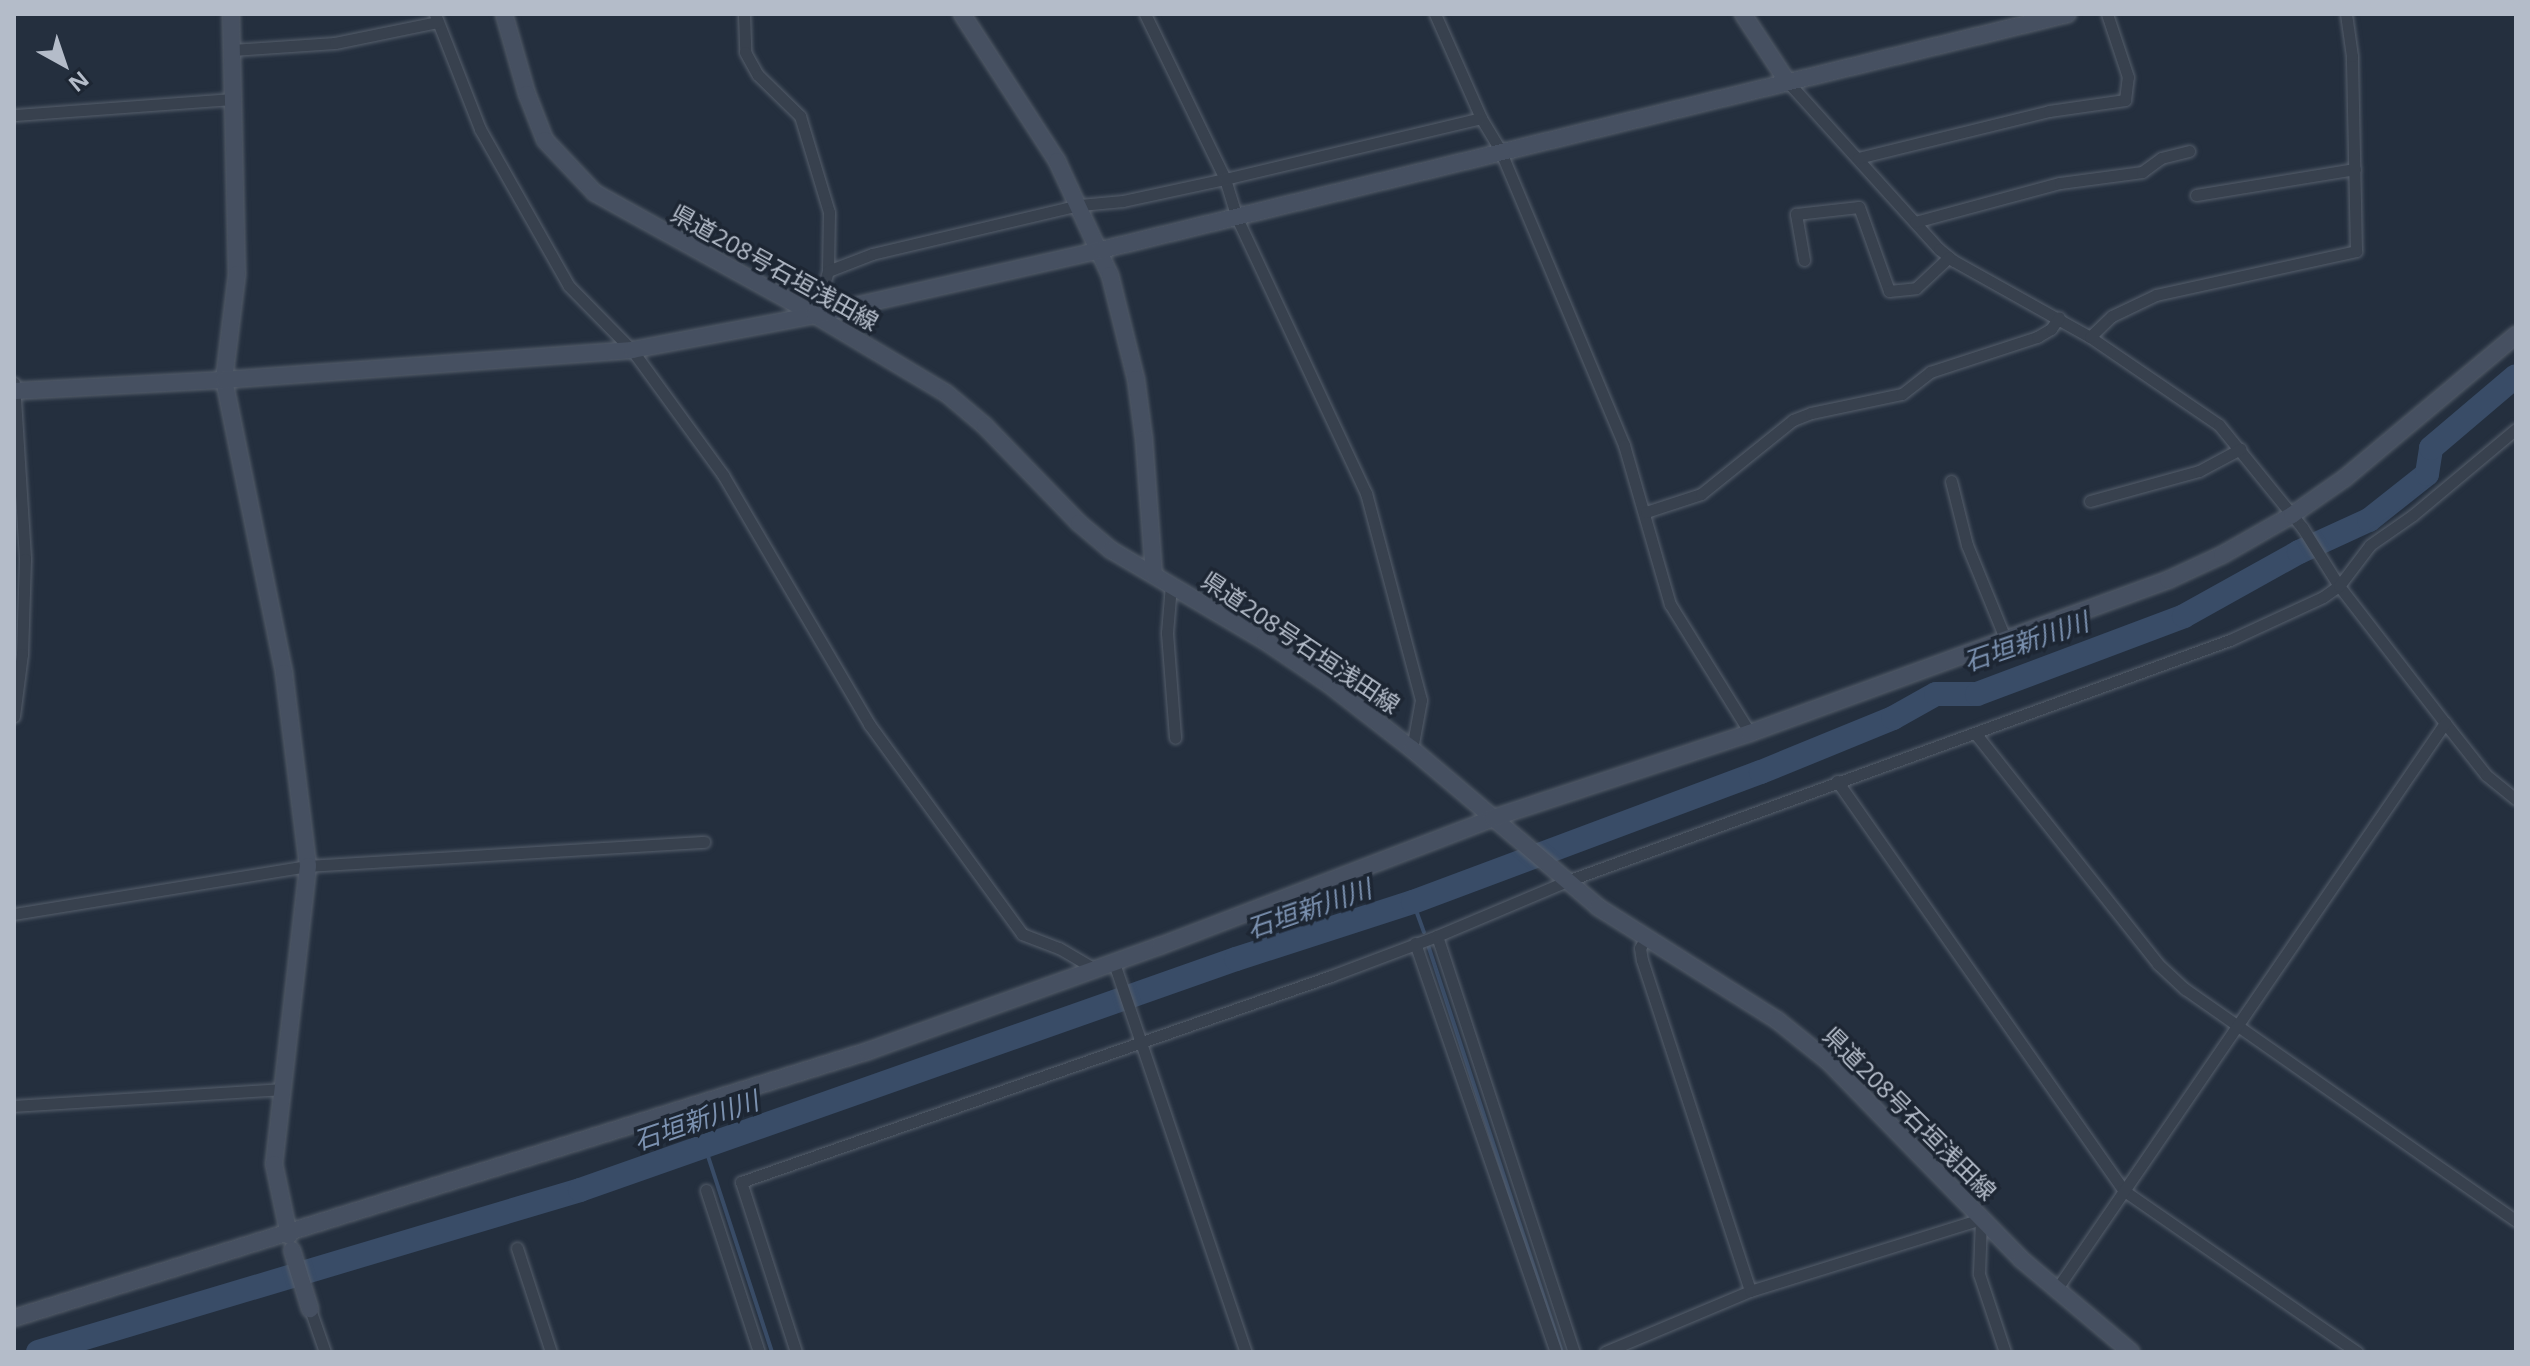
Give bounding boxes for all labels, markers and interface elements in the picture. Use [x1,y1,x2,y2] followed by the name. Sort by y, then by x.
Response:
[24,24,104,104] north arrow
[63,65,96,100] text: N
[666,198,884,336] street label: 県道208号石垣浅田線
[1196,565,1406,719] street label: 県道208号石垣浅田線
[1959,606,2093,678] water label: 石垣新川川
[1242,873,1376,945] water label: 石垣新川川
[1817,1020,2003,1206] street label: 県道208号石垣浅田線
[629,1085,763,1157] water label: 石垣新川川

